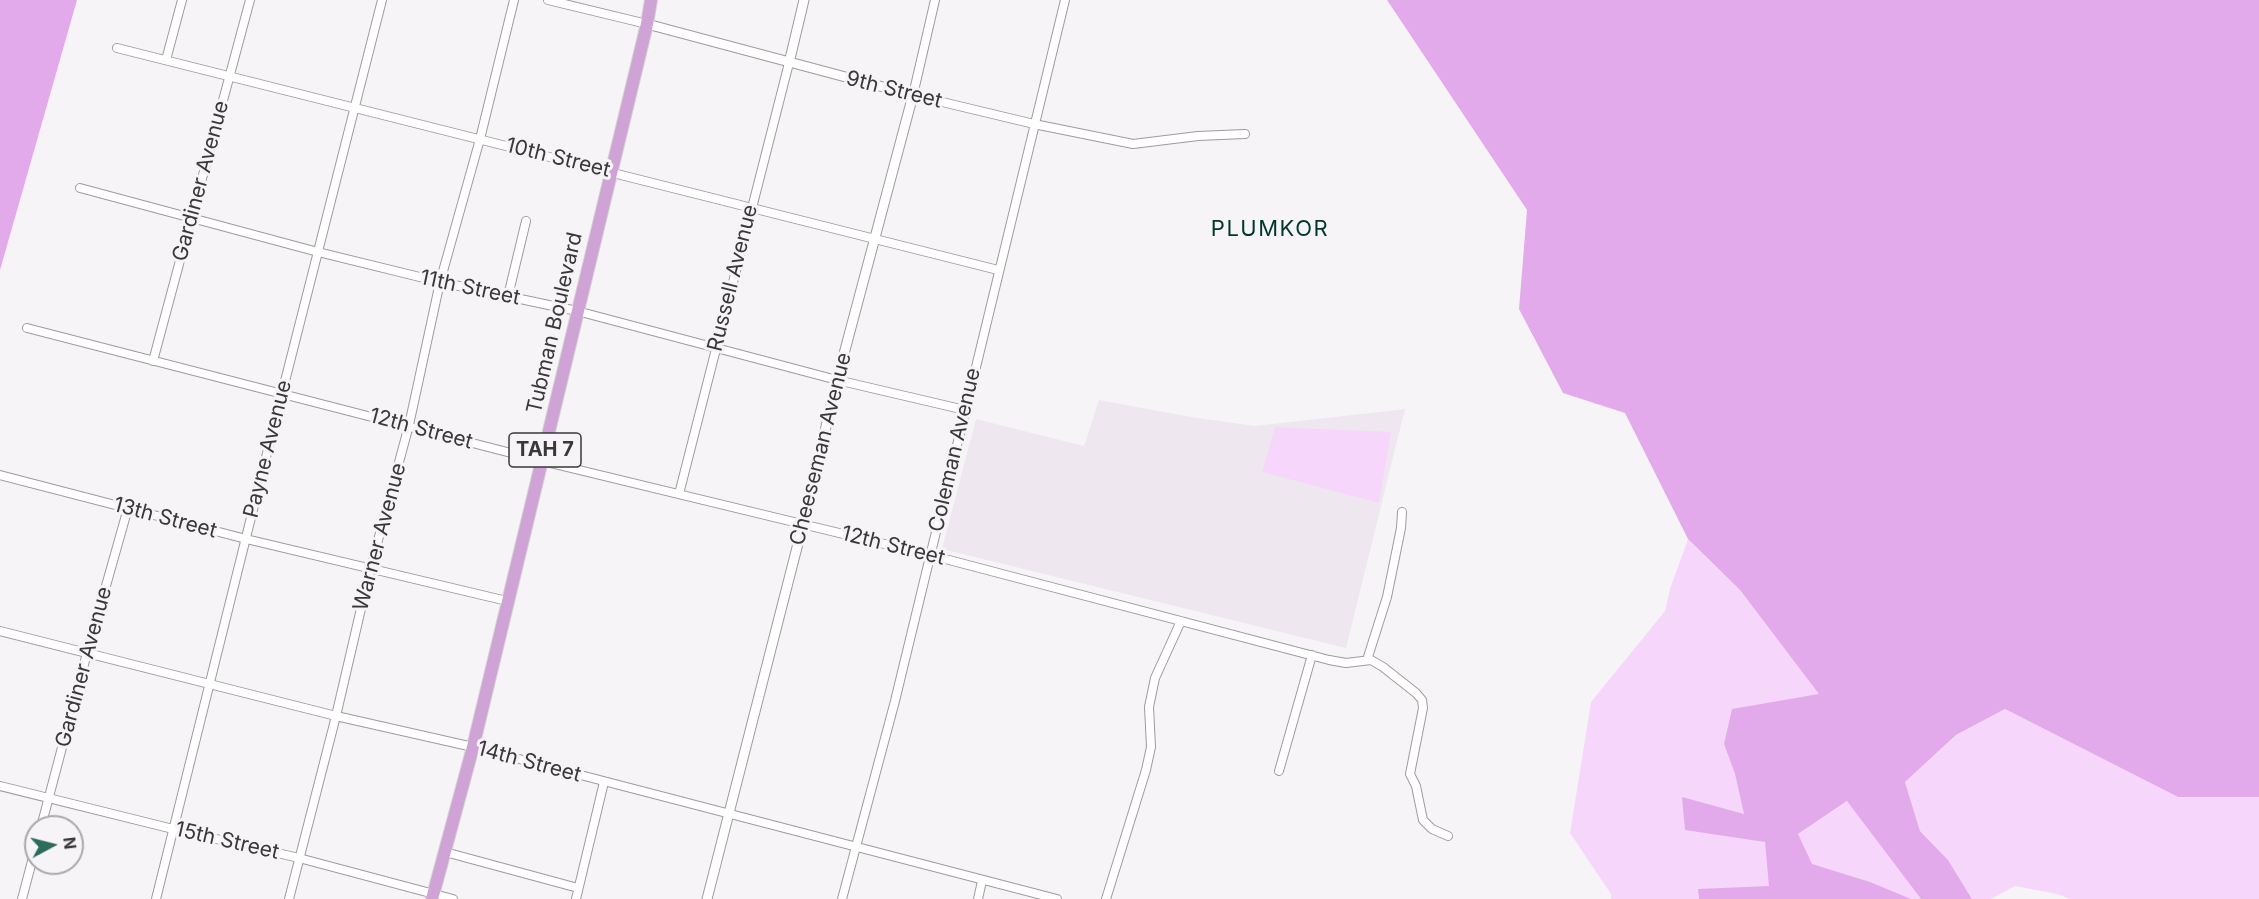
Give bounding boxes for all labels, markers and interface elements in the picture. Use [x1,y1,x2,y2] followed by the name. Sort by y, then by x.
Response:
[844,66,944,114] street label: 9th Street
[167,98,235,264] street label: Gardiner Avenue
[503,133,613,183] street label: 10th Street
[703,202,763,354] street label: Russell Avenue
[1211,216,1329,242] district label: PLUMKOR
[522,230,588,416] street label: Tubman Boulevard
[418,265,522,311] street label: 11th Street
[785,350,857,548] street label: Cheeseman Avenue
[924,366,986,534] street label: Coleman Avenue
[239,378,297,520] street label: Payne Avenue
[367,403,475,455] street label: 12th Street
[509,433,581,467] road number: TAH 7
[348,460,412,614] street label: Warner Avenue
[111,492,219,544] street label: 13th Street
[839,521,947,571] street label: 12th Street
[50,584,118,750] street label: Gardiner Avenue
[474,736,584,788] street label: 14th Street
[24,815,84,875] north arrow
[173,817,281,865] street label: 15th Street
[59,836,81,850] text: N

